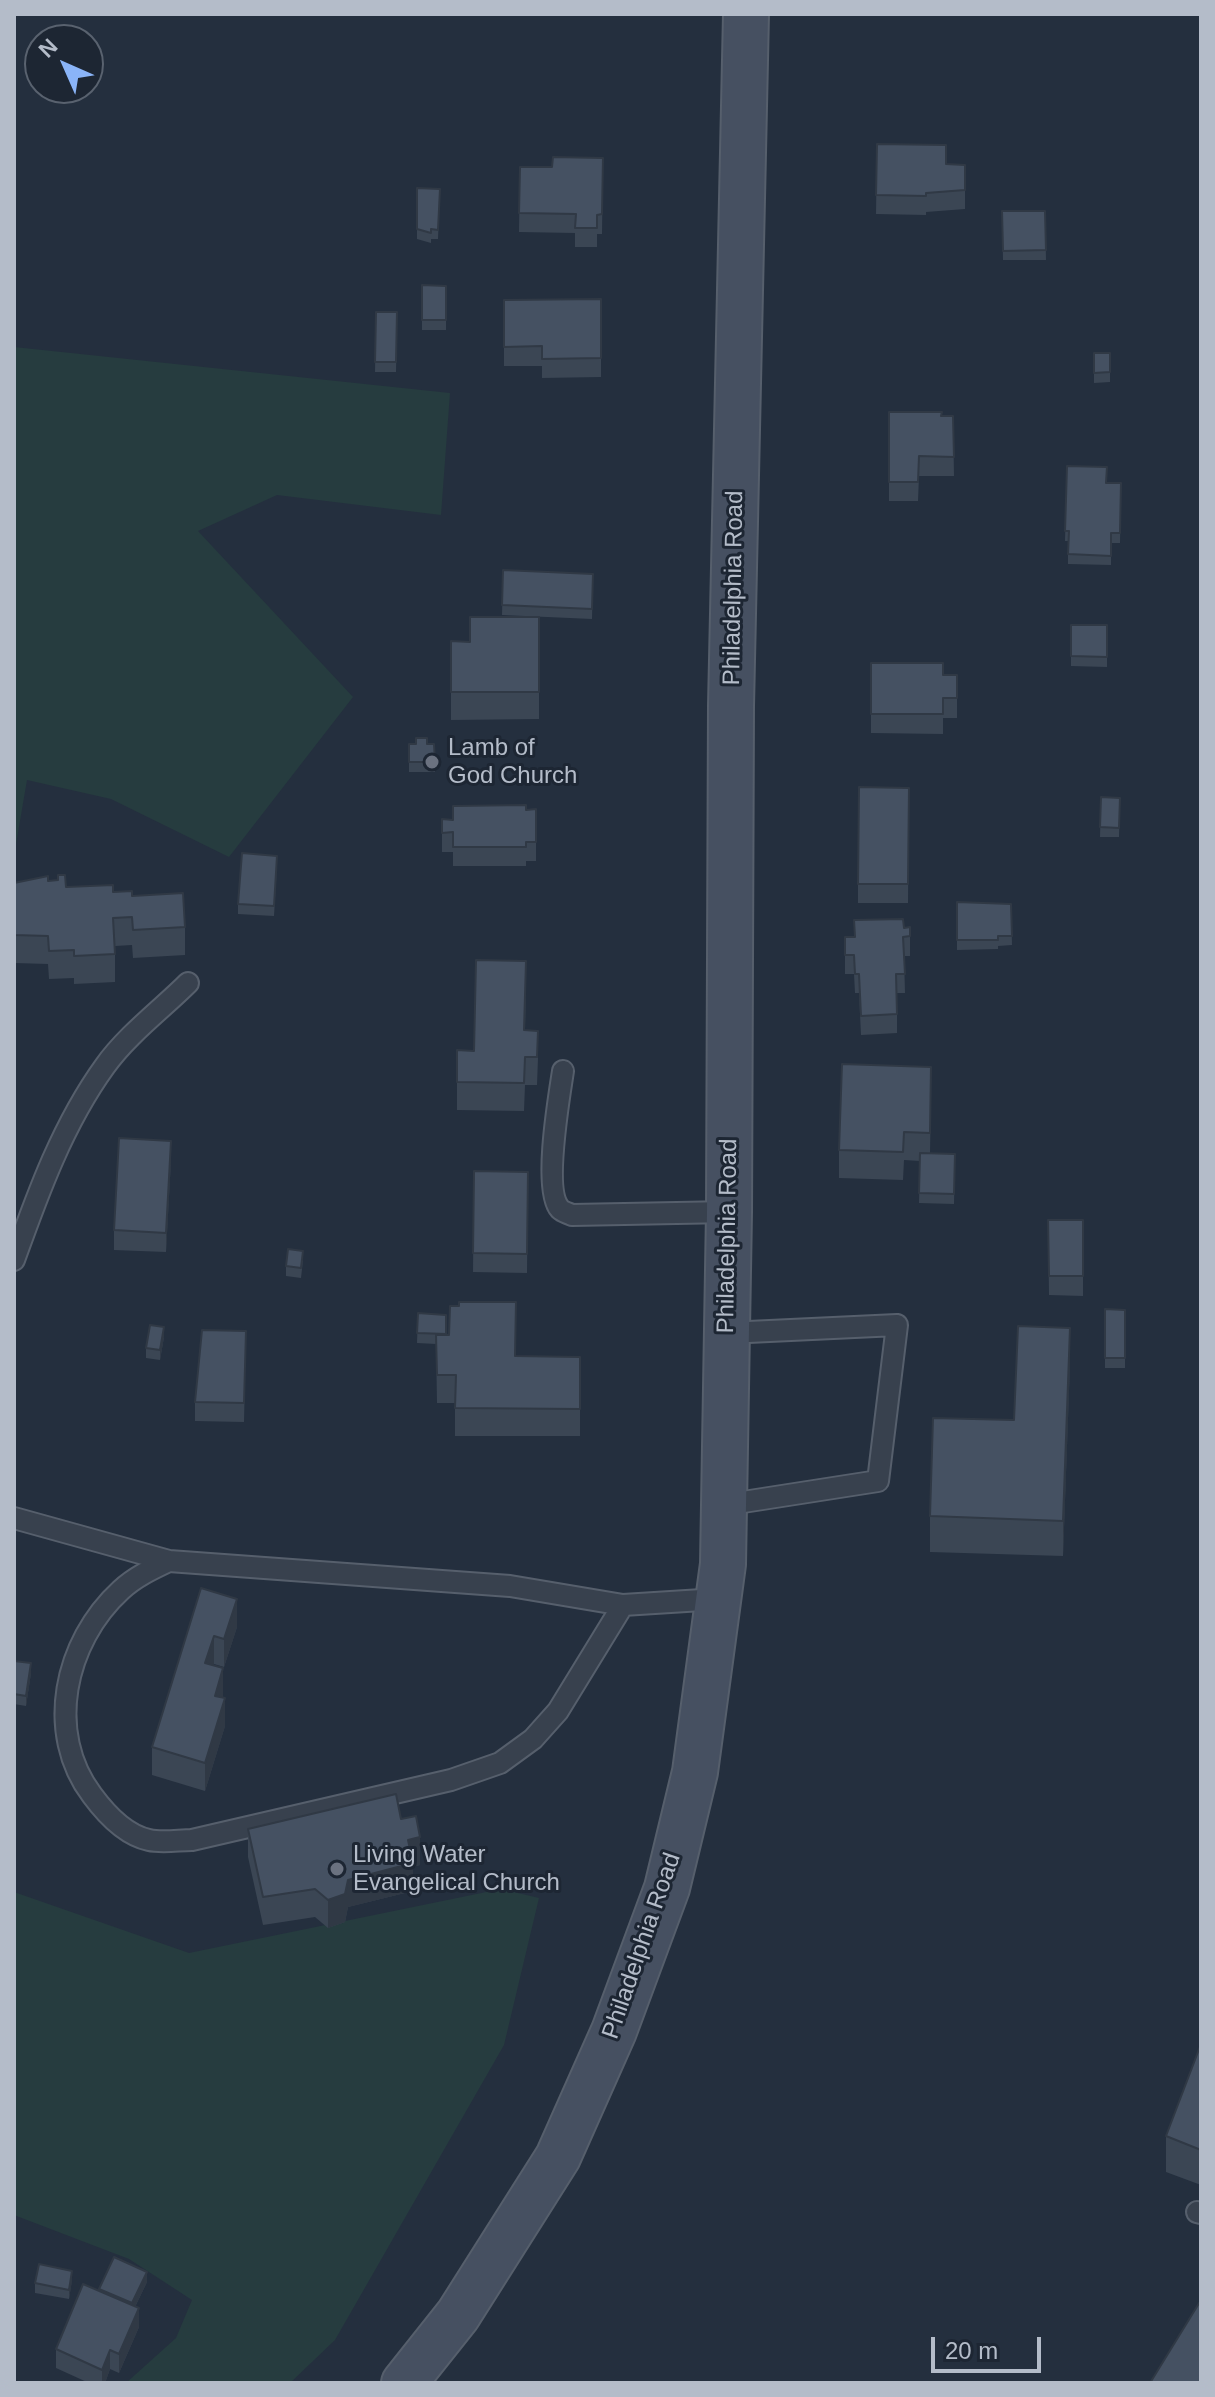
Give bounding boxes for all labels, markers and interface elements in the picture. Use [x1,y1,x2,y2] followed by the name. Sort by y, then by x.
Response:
[24,24,104,104] north arrow
[34,34,63,63] text: N
[718,490,750,686] street label: Philadelphia Road
[448,734,577,790] place label: Lamb of God Church
[423,753,441,771] marker: Lamb of God Church
[712,1138,744,1334] street label: Philadelphia Road
[353,1841,560,1897] place label: Living Water Evangelical Church
[597,1849,687,2043] street label: Philadelphia Road
[328,1860,346,1878] marker: Living Water Evangelical Church
[935,2321,1045,2371] scale bar
[945,2337,998,2364] text: 20 m

